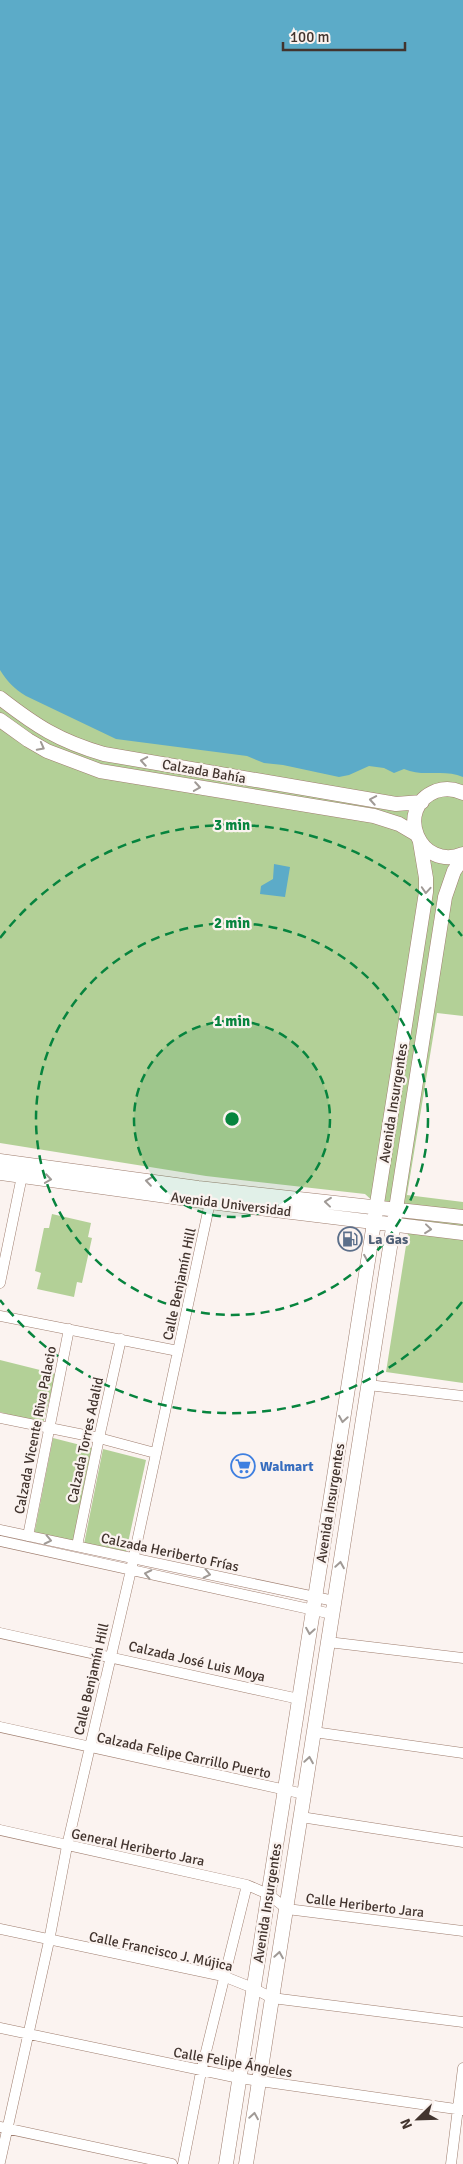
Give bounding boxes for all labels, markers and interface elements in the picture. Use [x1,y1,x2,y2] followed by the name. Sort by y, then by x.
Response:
[283,20,406,52] scale bar
[290,28,330,46] text: 100 m
[35,741,44,751] one-way arrow
[161,756,247,787] street label: Calzada Bahía
[140,757,149,767] one-way arrow
[193,781,201,792] one-way arrow
[369,795,377,806] one-way arrow
[214,816,250,834] text: 3 min
[420,886,431,894] one-way arrow
[214,914,250,932] text: 2 min
[214,1012,250,1030] text: 1 min
[376,1042,411,1164] street label: Avenida Insurgentes
[223,1110,241,1128] centre of rings
[44,1174,53,1184] one-way arrow
[145,1176,153,1187] one-way arrow
[170,1189,292,1220] street label: Avenida Universidad
[324,1197,332,1208] one-way arrow
[425,1223,433,1234] one-way arrow
[159,1226,200,1342] street label: Calle Benjamín Hill
[337,1226,363,1252] fuel station icon: La Gas
[368,1231,408,1248] place label: La Gas
[364,1254,374,1263] one-way arrow
[11,1345,60,1516] street label: Calzada Vicente Riva Palacio
[64,1376,107,1505] street label: Calzada Torres Adalid
[338,1415,349,1423] one-way arrow
[313,1442,348,1564] street label: Avenida Insurgentes
[230,1453,256,1479] supermarket icon: Walmart
[260,1458,314,1475] place label: Walmart
[99,1530,240,1575] street label: Calzada Heriberto Frías
[43,1534,52,1545] one-way arrow
[334,1561,345,1569] one-way arrow
[202,1568,211,1579] one-way arrow
[143,1569,152,1579] one-way arrow
[70,1621,113,1737] street label: Calle Benjamín Hill
[305,1627,315,1635] one-way arrow
[127,1637,267,1686] street label: Calzada José Luis Moya
[95,1729,273,1782] street label: Calzada Felipe Carrillo Puerto
[304,1756,314,1765] one-way arrow
[70,1825,206,1870] street label: General Heriberto Jara
[250,1842,285,1964] street label: Avenida Insurgentes
[305,1890,425,1921] street label: Calle Heriberto Jara
[87,1928,234,1975] street label: Calle Francisco J. Mújica
[274,1951,284,1960] one-way arrow
[172,2044,294,2081] street label: Calle Felipe Ángeles
[393,2094,443,2144] north arrow
[248,2111,258,2120] one-way arrow
[397,2116,416,2132] text: N

